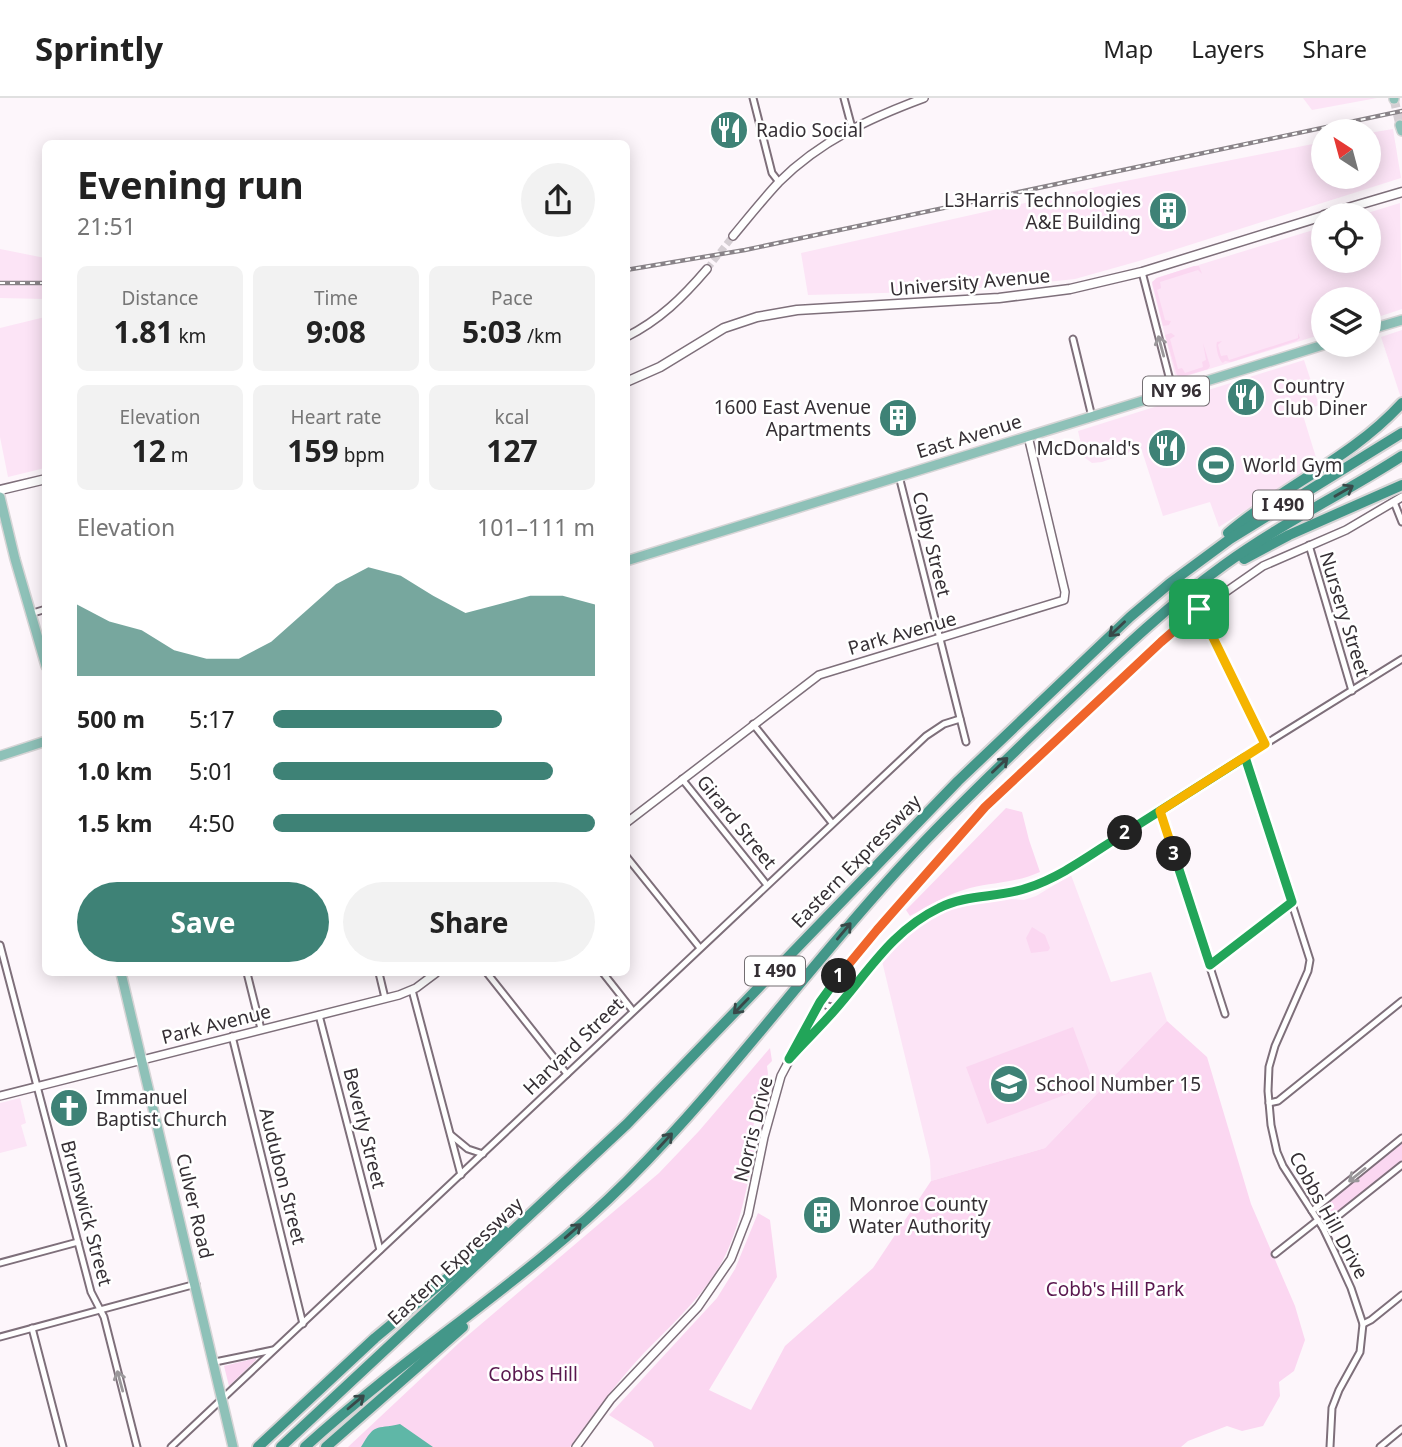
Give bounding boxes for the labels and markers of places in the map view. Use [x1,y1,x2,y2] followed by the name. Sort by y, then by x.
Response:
[708,109,750,151] restaurant icon: Radio Social
[756,117,863,143] place label: Radio Social
[944,187,1141,235] place label: L3Harris Technologies A&E Building
[1147,190,1189,232] building icon: L3Harris Technologies A&E Building
[1273,373,1368,421] place label: Country Club Diner
[1225,376,1267,418] restaurant icon: Country Club Diner
[714,394,871,442] place label: 1600 East Avenue Apartments
[877,397,919,439] building icon: 1600 East Avenue Apartments
[1146,427,1188,469] restaurant icon: McDonald's
[1036,435,1140,461] place label: McDonald's
[1195,444,1237,486] sports icon: World Gym
[1243,452,1342,478] place label: World Gym
[1169,579,1229,639] pin
[1108,816,1142,850] pin: 2
[1156,836,1192,872] pin: 3
[822,958,856,994] pin: 1
[988,1063,1030,1105] school or university icon: School Number 15
[1036,1071,1201,1097] place label: School Number 15
[96,1084,227,1132] place label: Immanuel Baptist Church
[48,1087,90,1129] church icon: Immanuel Baptist Church
[849,1191,991,1239] place label: Monroe County Water Authority
[801,1194,843,1236] building icon: Monroe County Water Authority

